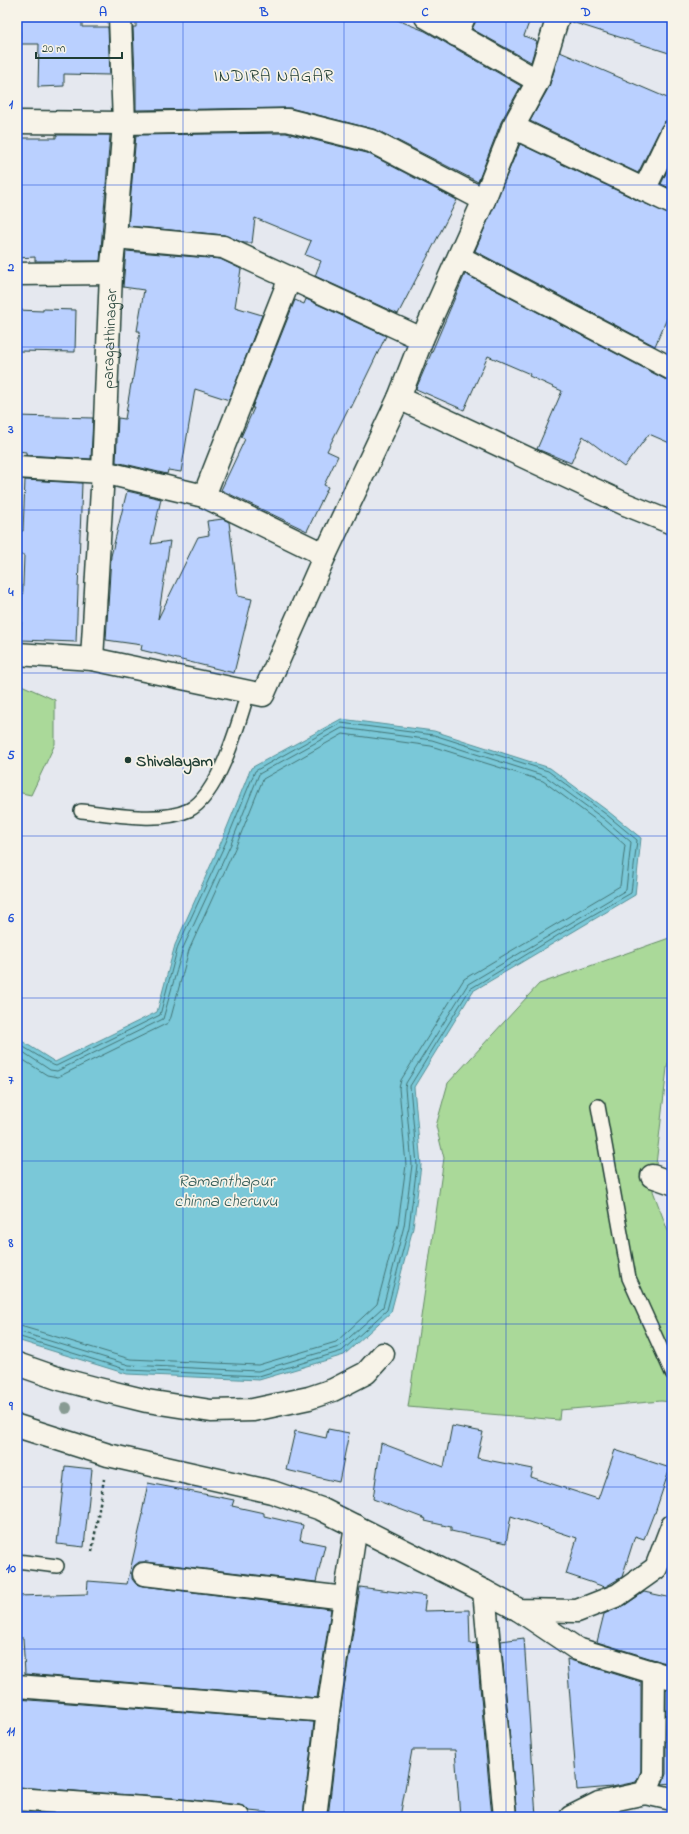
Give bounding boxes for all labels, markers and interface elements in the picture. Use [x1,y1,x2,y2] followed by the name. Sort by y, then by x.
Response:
[99,3,107,22] text: A
[259,3,269,22] text: B
[421,3,429,22] text: C
[580,3,591,22] text: D
[36,34,122,60] scale bar
[42,40,65,58] text: 20 m
[214,64,334,89] district label: INDIRA NAGAR
[9,95,14,114] text: 1
[7,258,15,277] text: 2
[96,288,124,389] street label: paragathinagar
[7,420,14,439] text: 3
[7,583,14,602] text: 4
[7,746,15,765] text: 5
[136,750,213,775] place label: Shivalayam
[123,755,133,765] marker: Shivalayam
[7,909,14,928] text: 6
[8,1071,14,1090] text: 7
[174,1169,278,1214] water label: Ramanthapur chinna cheruvu
[8,1234,14,1253] text: 8
[8,1397,14,1416] text: 9
[6,1559,16,1578] text: 10
[7,1722,16,1741] text: 11

